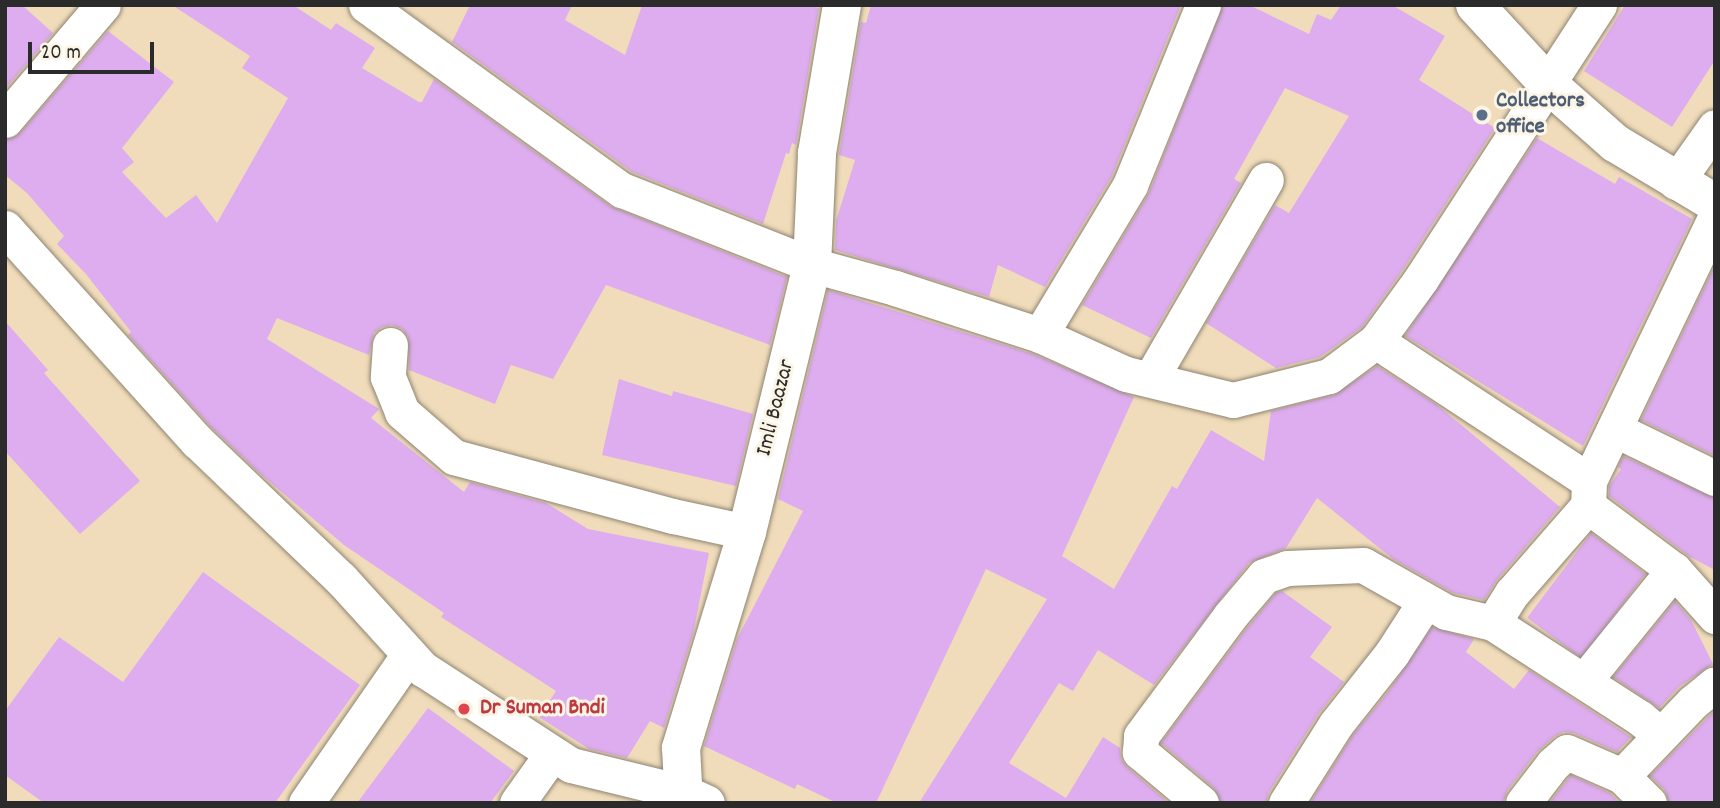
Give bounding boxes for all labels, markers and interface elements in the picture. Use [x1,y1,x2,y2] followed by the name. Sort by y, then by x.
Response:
[32,28,158,72] scale bar
[41,39,81,69] text: 20 m
[1496,88,1585,142] place label: Collectors office
[1474,107,1490,123] marker: Collectors office
[752,357,802,459] street label: Imli Baazar
[480,695,605,723] place label: Dr Suman Bndi
[454,699,474,719] marker: Dr Suman Bndi

